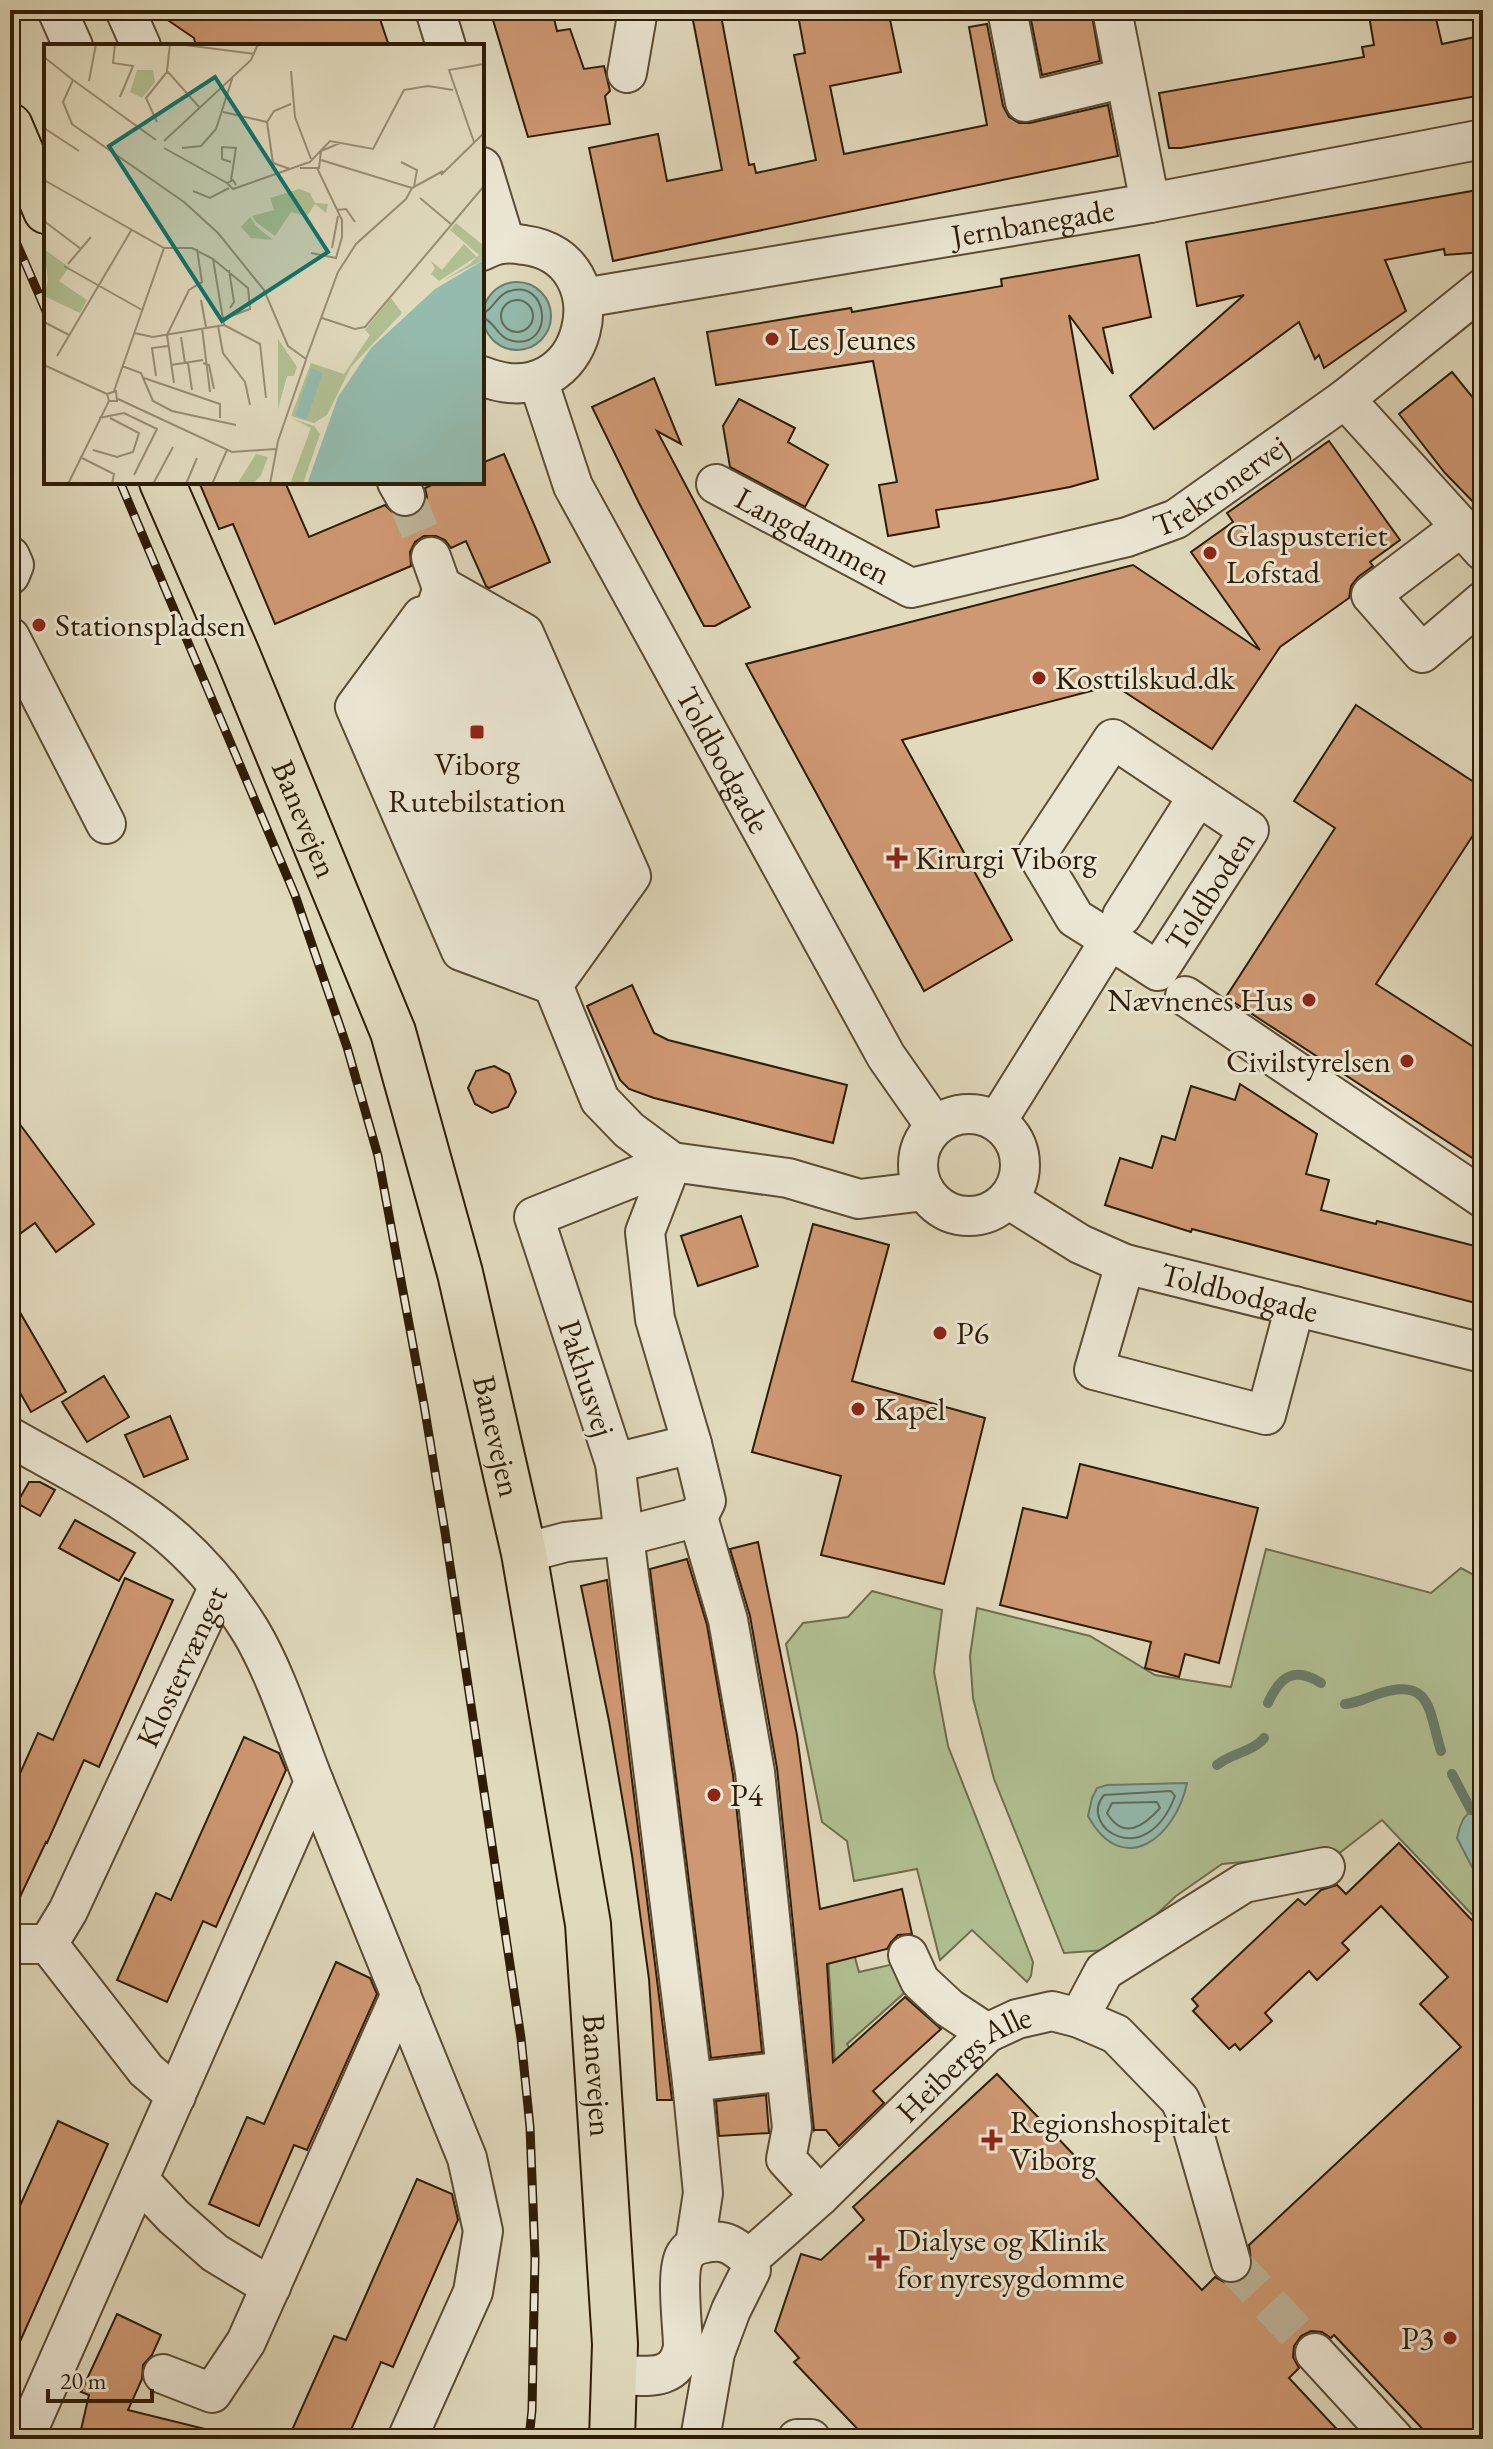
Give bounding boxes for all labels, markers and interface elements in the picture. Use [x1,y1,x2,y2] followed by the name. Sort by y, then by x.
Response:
[44,44,484,484] inset map
[945,188,1117,257] street label: Jernbanegade
[788,318,916,360] place label: Les Jeunes
[763,330,781,348] marker: Les Jeunes
[1147,425,1296,547] street label: Trekronervej
[728,477,898,594] street label: Langdammen
[1226,514,1388,593] place label: Glaspusteriet Lofstad
[1201,544,1219,562] marker: Glaspusteriet Lofstad
[55,604,246,646] place label: Stationspladsen
[30,616,48,634] marker: Stationspladsen
[1055,657,1236,699] place label: Kosttilskud.dk
[1030,669,1048,687] marker: Kosttilskud.dk
[666,679,781,841] street label: Toldbodgade
[468,723,486,741] marker: Viborg Rutebilstation
[388,743,566,822] place label: Viborg Rutebilstation
[262,754,348,884] street label: Banevejen
[1155,822,1264,959] street label: Toldboden
[915,837,1098,879] place label: Kirurgi Viborg
[886,847,908,869] marker: Kirurgi Viborg
[1107,979,1293,1021] place label: Nævnenes Hus
[1300,991,1318,1009] marker: Nævnenes Hus
[1226,1040,1391,1082] place label: Civilstyrelsen
[1398,1052,1416,1070] marker: Civilstyrelsen
[1156,1253,1323,1332] street label: Toldbodgade
[956,1312,989,1354] place label: P6
[548,1314,626,1442] street label: Pakhusvej
[931,1324,949,1342] marker: P6
[463,1371,532,1501] street label: Banevejen
[874,1388,946,1430] place label: Kapel
[849,1400,867,1418] marker: Kapel
[126,1579,237,1754] street label: Klostervænget
[730,1774,764,1816] place label: P4
[705,1786,723,1804] marker: P4
[887,1995,1035,2132] street label: Heibergs Alle
[573,2012,623,2138] street label: Banevejen
[1010,2101,1230,2180] place label: Regionshospitalet Viborg
[981,2129,1003,2151] marker: Regionshospitalet Viborg
[897,2219,1124,2298] place label: Dialyse og Klinik for nyresygdomme
[868,2247,890,2269] marker: Dialyse og Klinik for nyresygdomme
[1401,2317,1434,2359] place label: P3
[1441,2329,1459,2347] marker: P3
[48,2353,152,2403] scale bar
[60,2365,107,2396] text: 20 m

